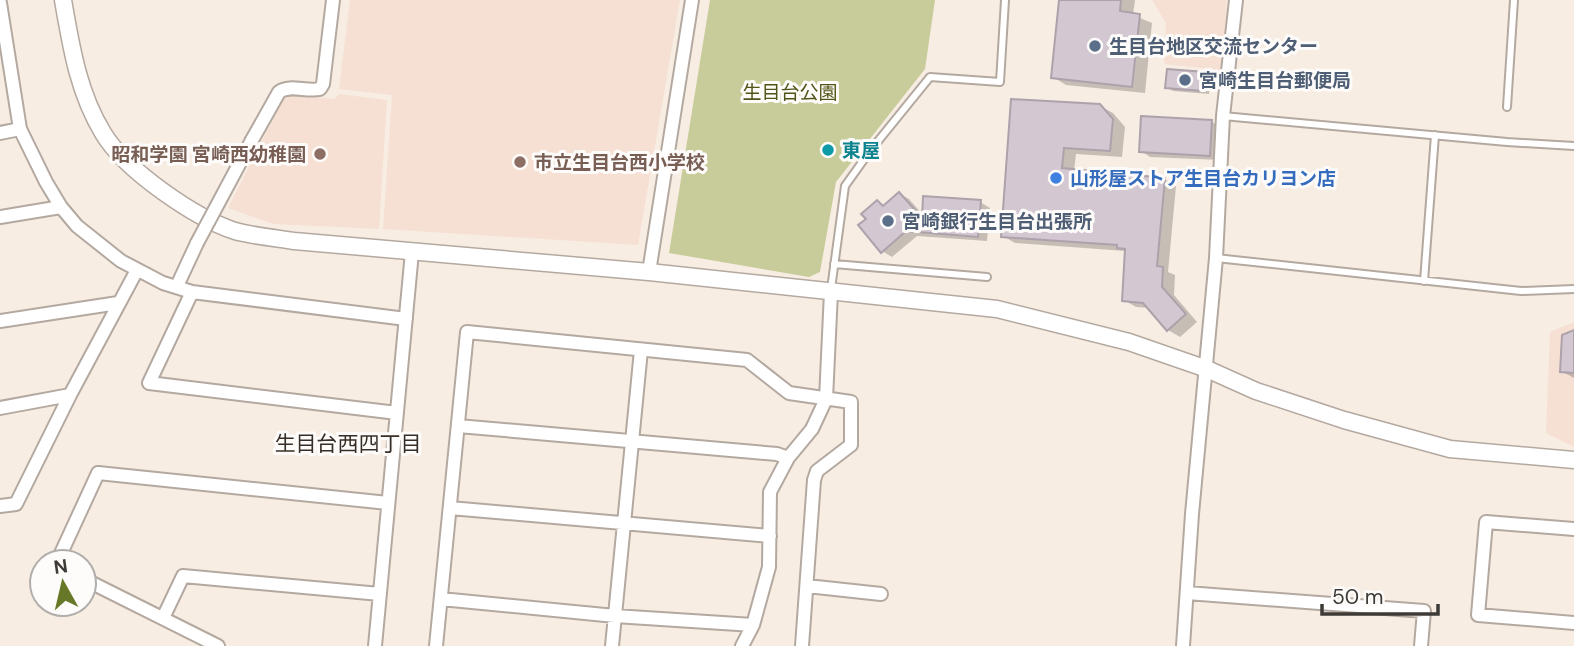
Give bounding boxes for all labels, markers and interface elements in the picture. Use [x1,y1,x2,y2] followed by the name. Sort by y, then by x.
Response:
[1109,34,1318,59] place label: 生目台地区交流センター
[1087,38,1103,54] marker: 生目台地区交流センター
[1199,68,1351,93] place label: 宮崎生目台郵便局
[1177,72,1193,88] marker: 宮崎生目台郵便局
[742,80,838,105] park label: 生目台公園
[842,138,880,163] place label: 東屋
[112,142,306,167] place label: 昭和学園 宮崎西幼稚園
[820,142,836,158] marker: 東屋
[312,146,328,162] marker: 昭和学園 宮崎西幼稚園
[534,150,705,175] place label: 市立生目台西小学校
[512,154,528,170] marker: 市立生目台西小学校
[1070,166,1336,191] place label: 山形屋ストア生目台カリヨン店
[1048,170,1064,186] marker: 山形屋ストア生目台カリヨン店
[902,209,1092,234] place label: 宮崎銀行生目台出張所
[880,213,896,229] marker: 宮崎銀行生目台出張所
[275,430,422,458] district label: 生目台西四丁目
[28,548,98,618] north arrow
[52,553,69,580] text: N
[1322,572,1438,616] scale bar
[1332,583,1383,611] text: 50 m

